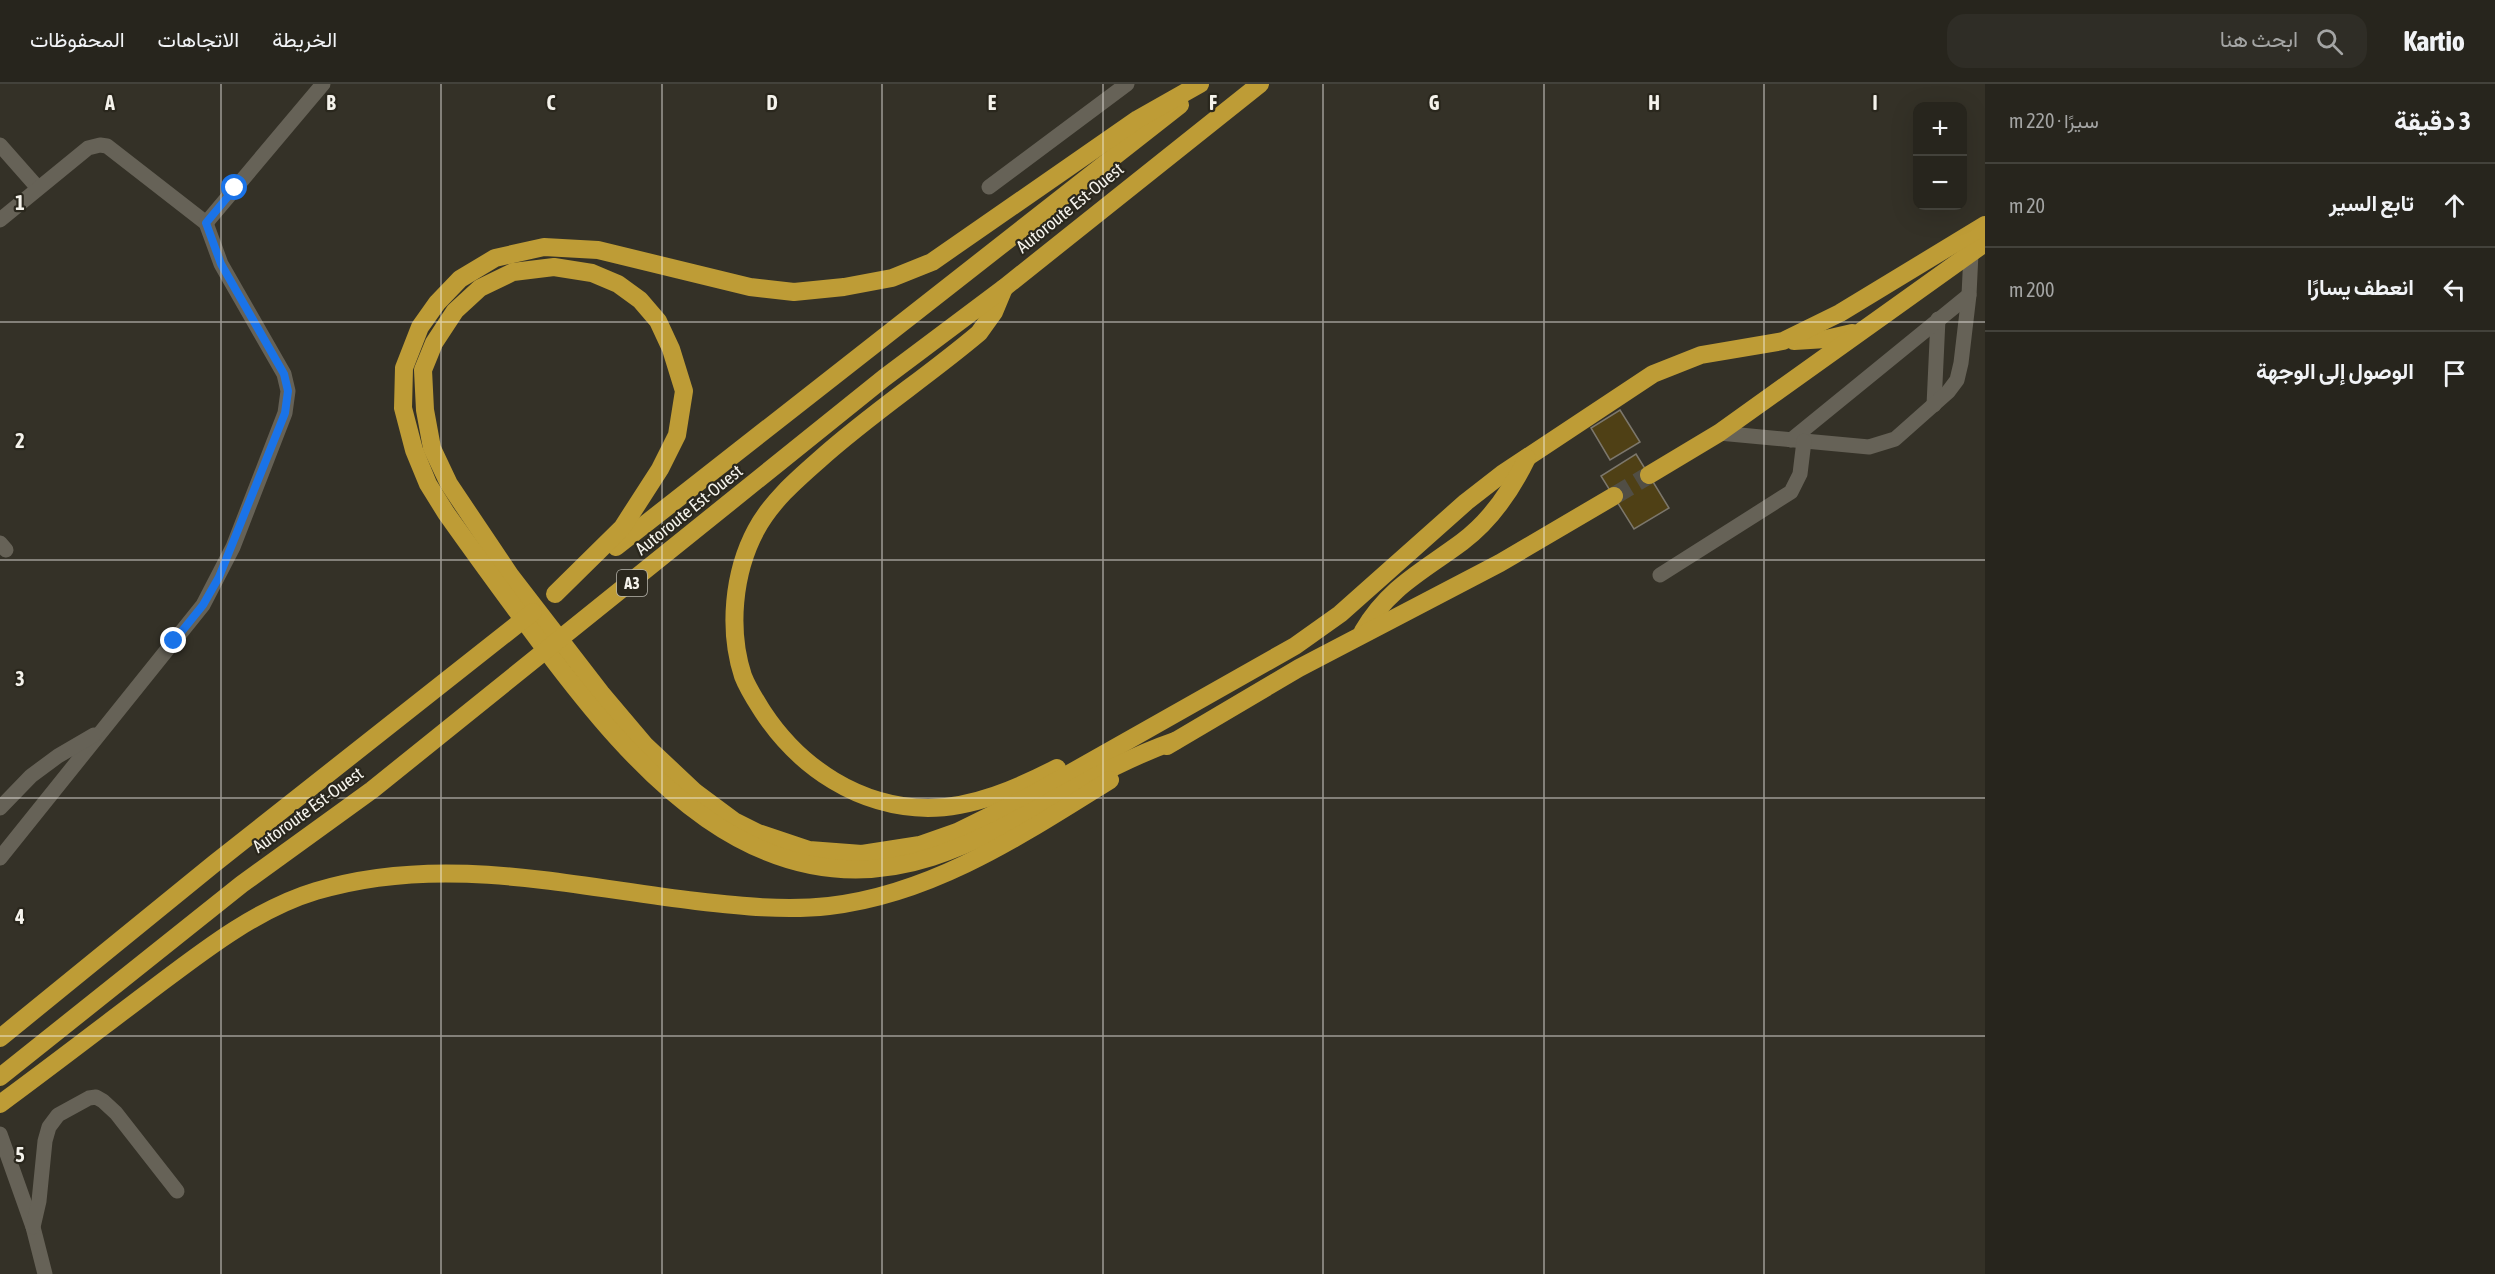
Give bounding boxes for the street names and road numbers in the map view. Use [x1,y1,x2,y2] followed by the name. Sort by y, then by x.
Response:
[1012,158,1127,257] street label: Autoroute Est-Ouest
[631,460,746,559] street label: Autoroute Est-Ouest
[617,570,647,596] road number: A3
[248,762,367,857] street label: Autoroute Est-Ouest

